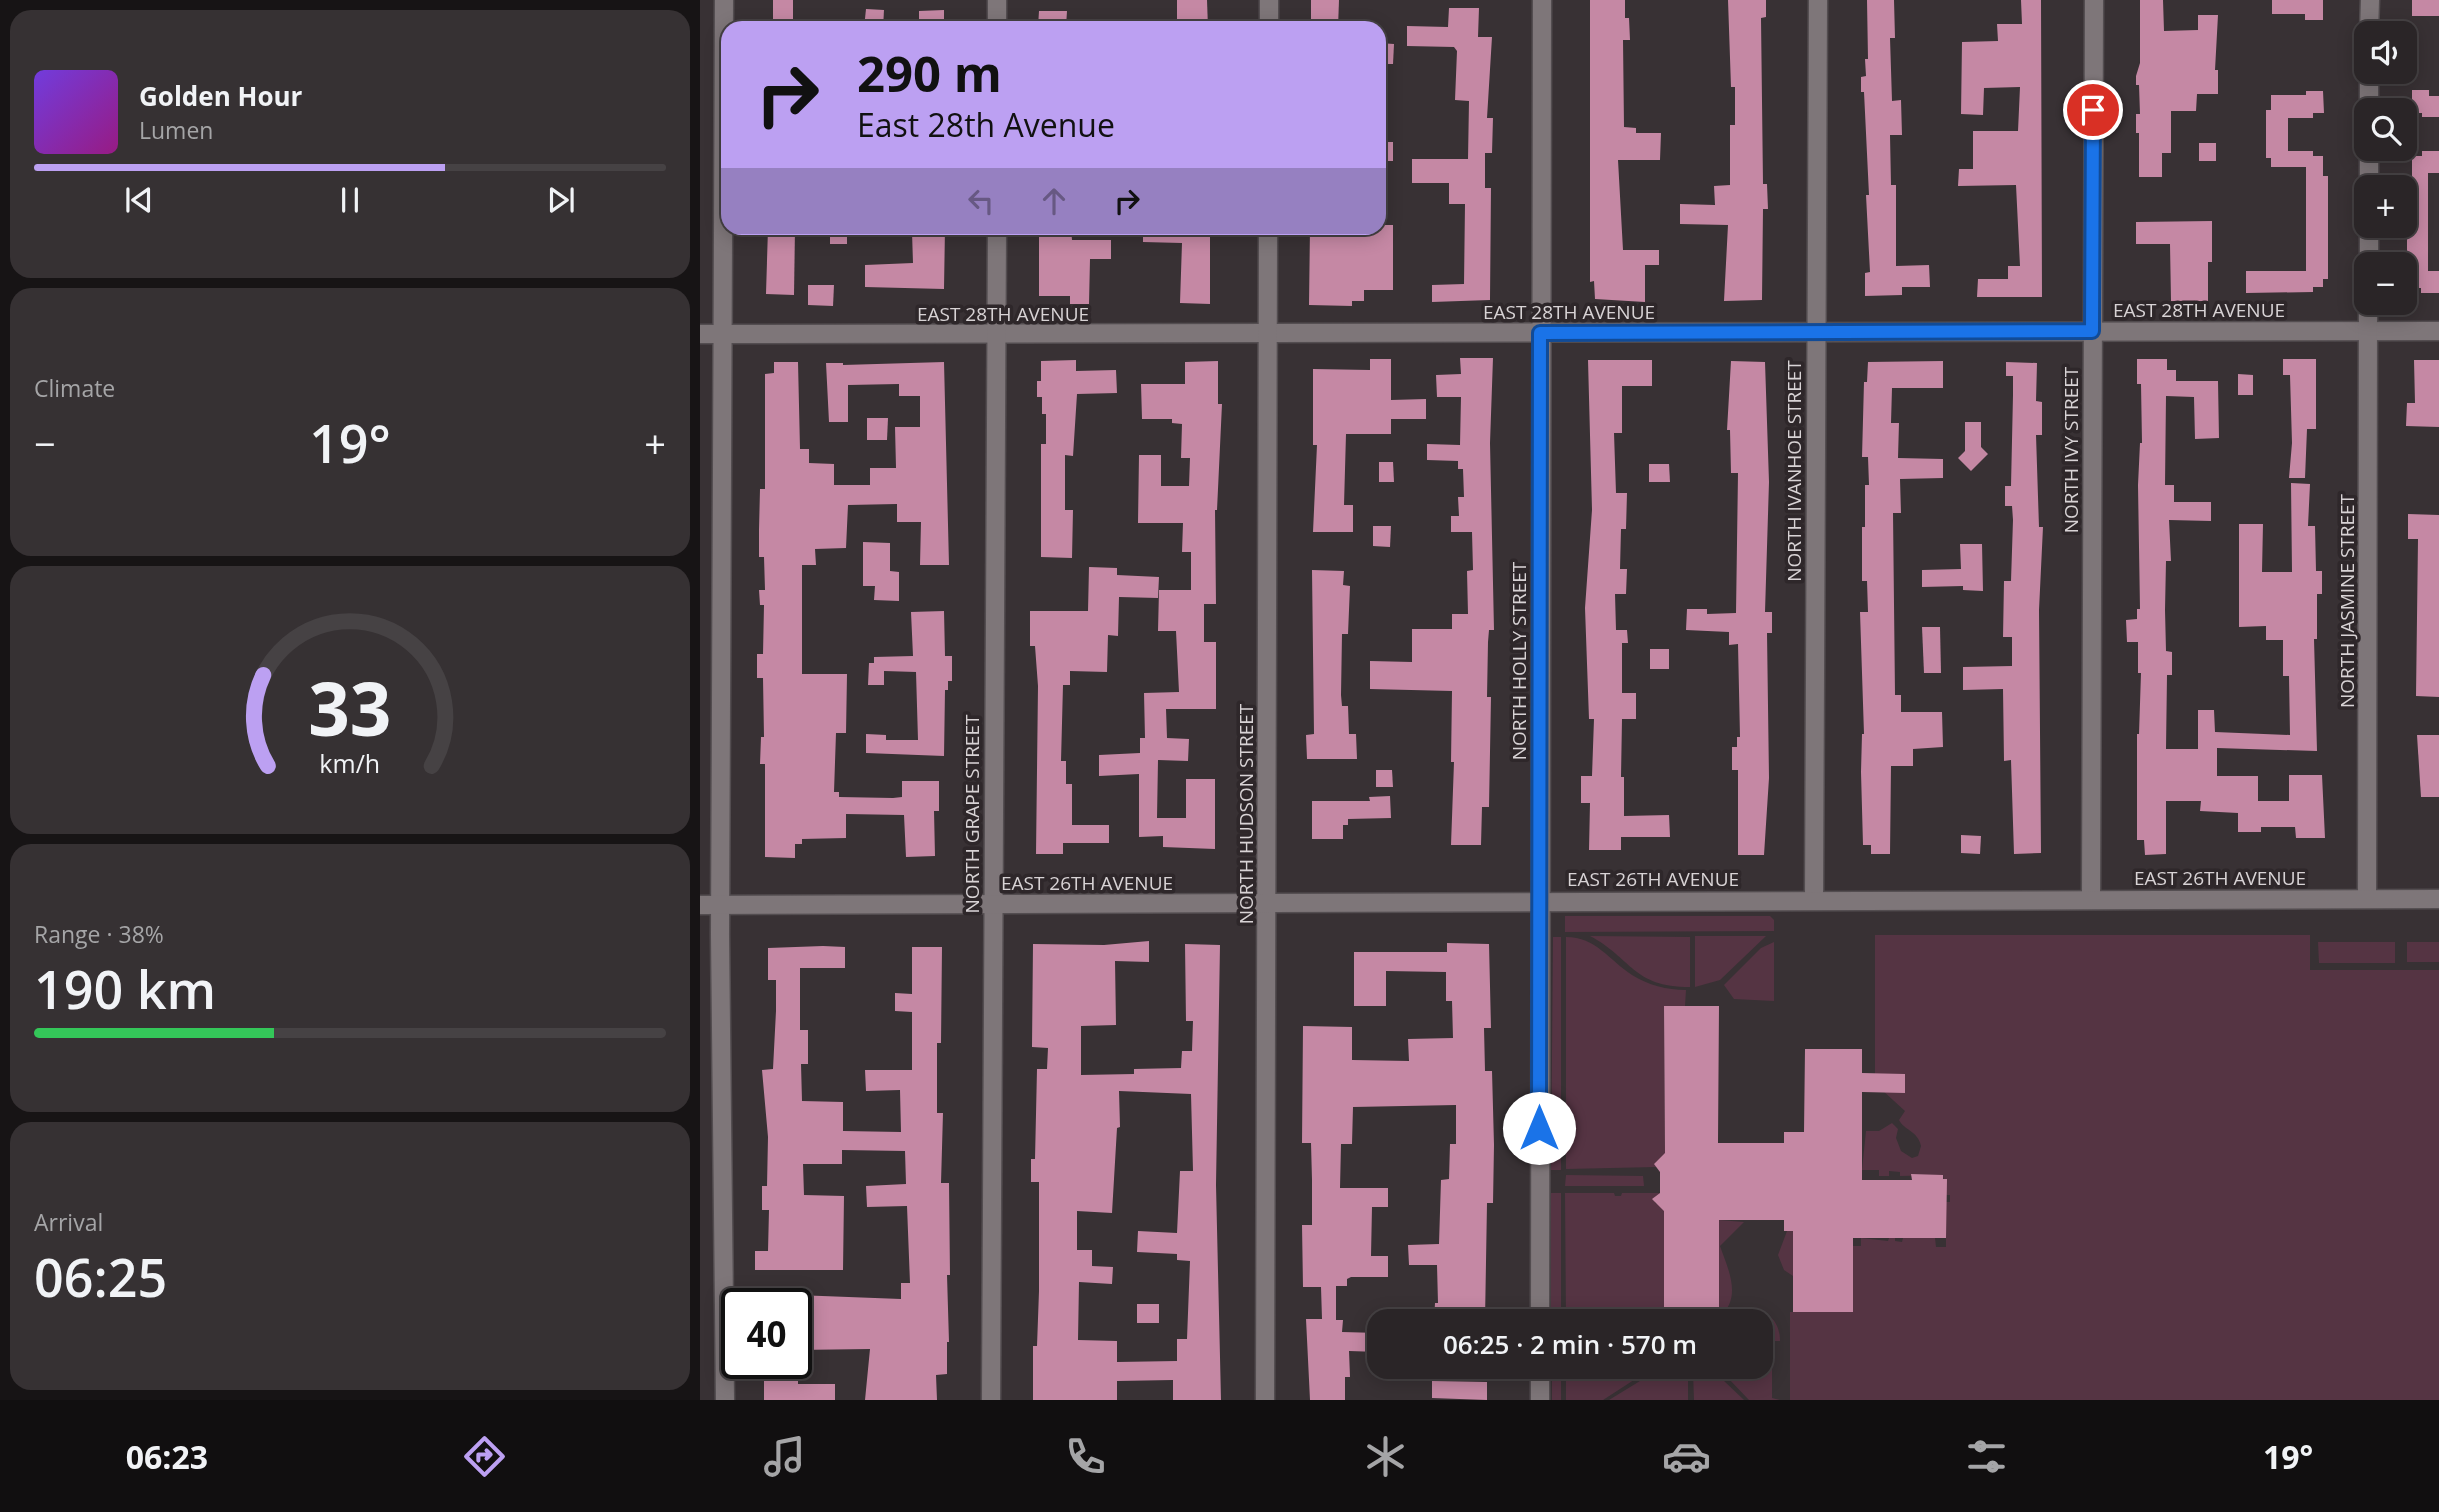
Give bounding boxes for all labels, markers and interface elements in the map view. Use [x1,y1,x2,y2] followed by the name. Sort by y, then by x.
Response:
[2354,21,2417,315] map controls
[2354,21,2417,84] button: sound
[857,40,1002,106] text: 290 m
[742,49,833,140] icon: right
[139,78,302,114] text: Golden Hour
[2063,80,2123,140] pin
[2074,91,2112,129] icon: arrive
[2354,98,2417,161] button: search
[857,103,1115,146] text: East 28th Avenue
[139,114,213,146] text: Lumen
[2354,175,2417,238] button: +
[120,181,158,219] icon: previous
[331,181,369,219] icon: pause
[542,181,580,219] icon: next
[962,182,1000,220] icon: left
[1035,182,1073,220] icon: ahead
[1108,182,1146,220] icon: right
[2354,252,2417,315] button: −
[2113,297,2285,323] street label: EAST 28TH AVENUE
[1483,299,1655,325] street label: EAST 28TH AVENUE
[917,301,1089,327] street label: EAST 28TH AVENUE
[1781,360,1807,582] street label: NORTH IVANHOE STREET
[2058,366,2084,533] street label: NORTH IVY STREET
[34,372,115,404] text: Climate
[309,407,391,478] text: 19°
[34,417,56,469] text: −
[644,417,666,469] text: +
[2334,493,2360,708] street label: NORTH JASMINE STREET
[1506,561,1532,760] street label: NORTH HOLLY STREET
[308,658,392,757] text: 33
[1233,703,1259,924] street label: NORTH HUDSON STREET
[959,714,985,913] street label: NORTH GRAPE STREET
[320,746,380,780] text: km/h
[2134,865,2306,891] street label: EAST 26TH AVENUE
[1567,866,1739,892] street label: EAST 26TH AVENUE
[1001,870,1173,896] street label: EAST 26TH AVENUE
[34,918,164,950] text: Range · 38%
[34,953,216,1024] text: 190 km
[1502,1091,1576,1165] position arrow
[34,1206,103,1238] text: Arrival
[34,1241,167,1312] text: 06:25
[721,1288,812,1379] speed limit sign: 40
[1443,1326,1697,1362] text: 06:25 · 2 min · 570 m
[460,1432,509,1481] icon: directions
[760,1432,809,1481] icon: music
[1061,1432,1110,1481] icon: phone
[1361,1432,1410,1481] icon: climate
[1662,1432,1711,1481] icon: car
[1962,1432,2011,1481] icon: filters
[126,1435,208,1478] text: 06:23
[2263,1435,2313,1478] text: 19°

